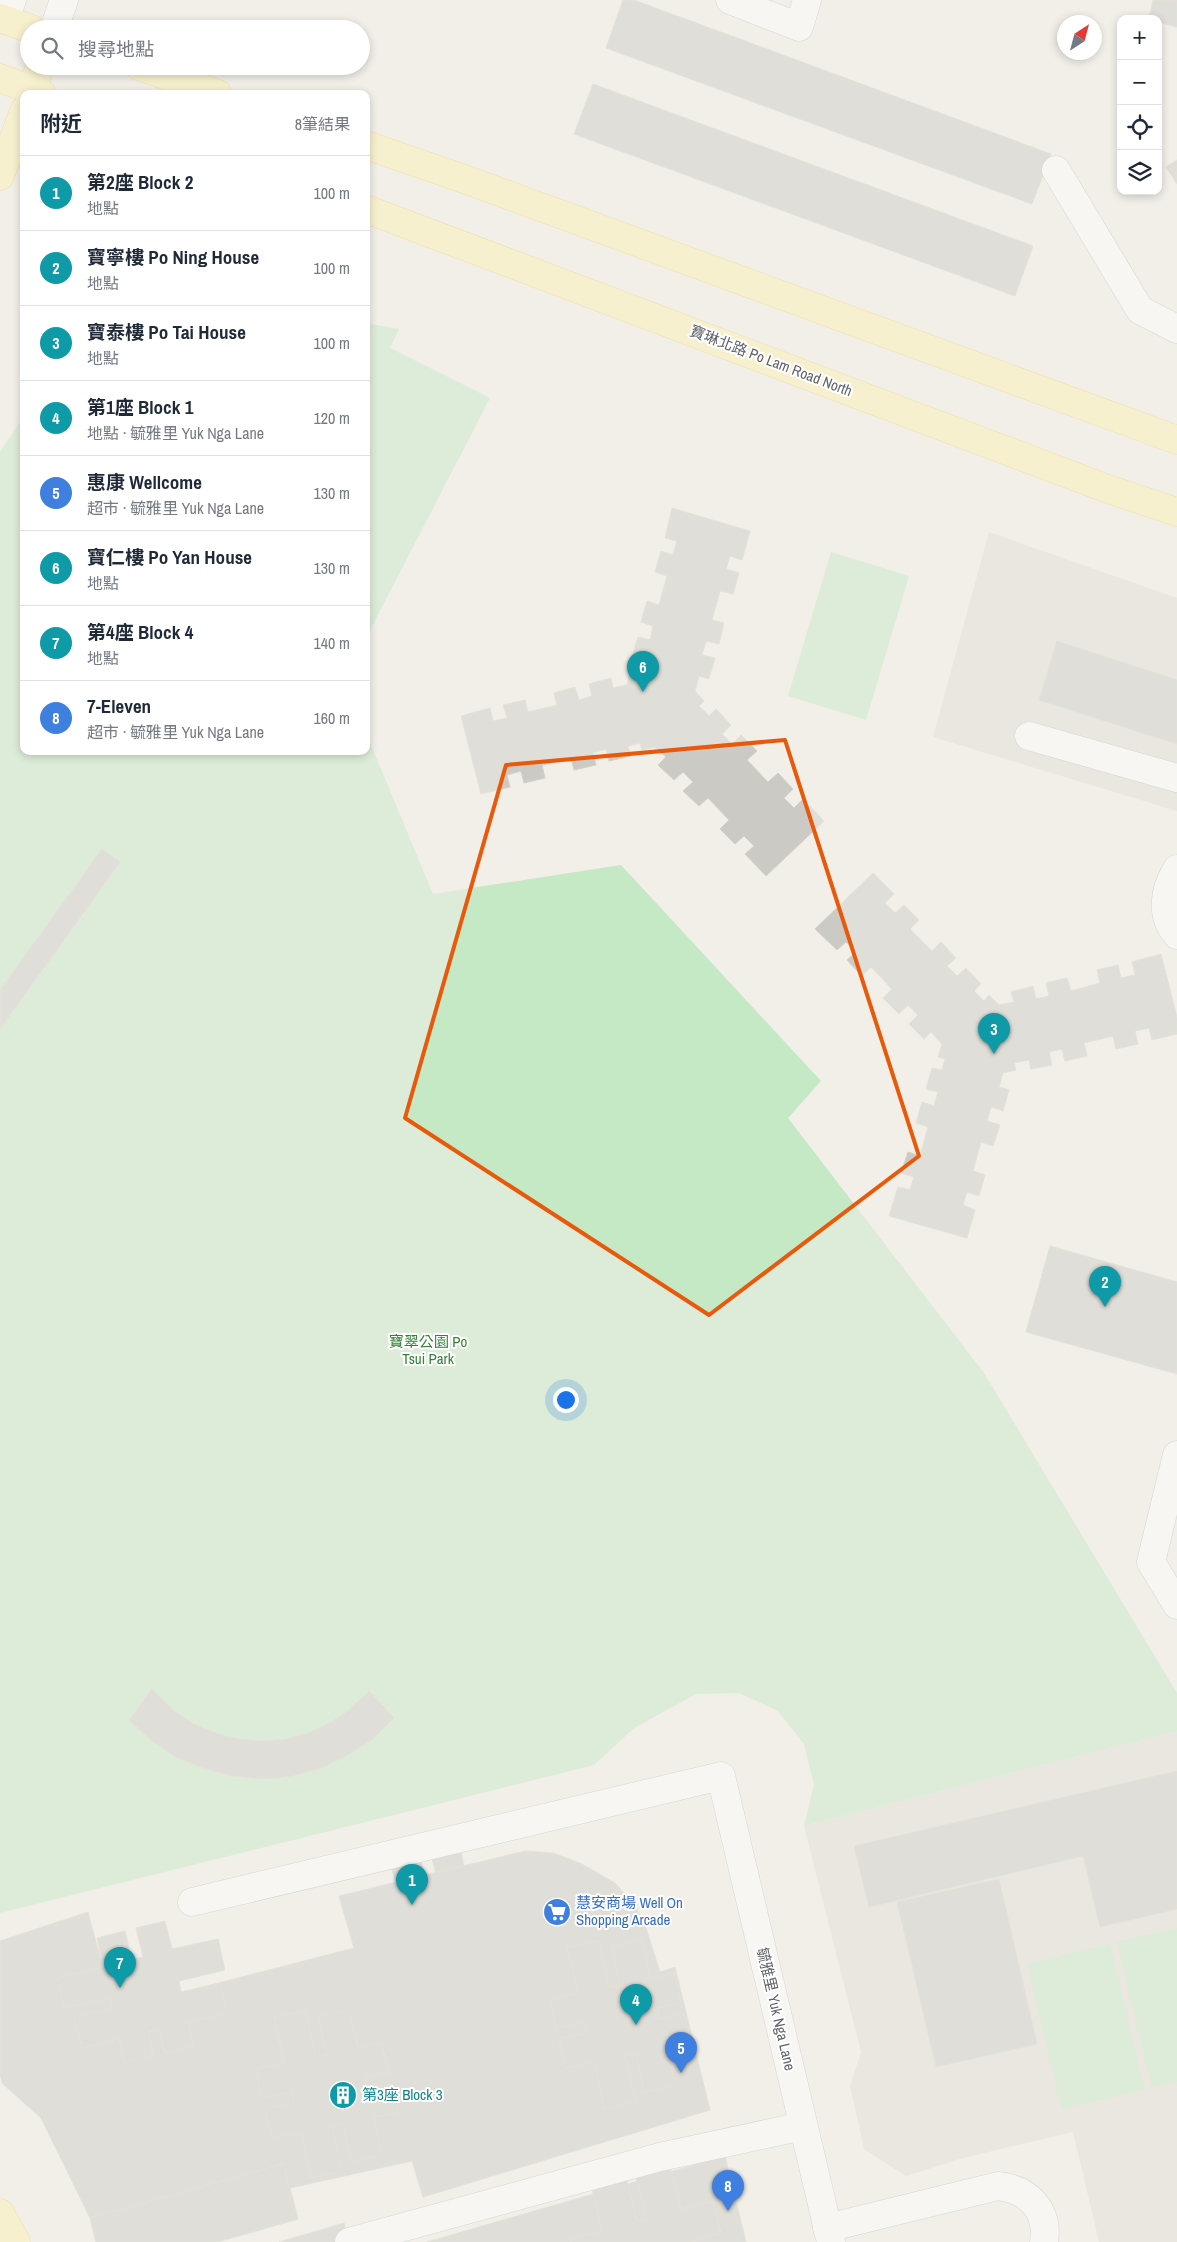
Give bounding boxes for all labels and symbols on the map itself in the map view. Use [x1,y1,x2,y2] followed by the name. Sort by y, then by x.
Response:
[1057,15,1102,60] north arrow
[687,320,855,401] street label: 寶琳北路 Po Lam Road North
[627,651,659,692] pin: 6
[978,1013,1010,1054] pin: 3
[1089,1266,1121,1307] pin: 2
[389,1331,467,1369] park label: 寶翠公園 Po Tsui Park
[553,1387,579,1413] your location
[396,1864,428,1905] pin: 1
[576,1892,683,1930] place label: 慧安商場 Well On Shopping Arcade
[542,1897,572,1927] supermarket icon: 慧安商場 Well On Shopping Arcade
[752,1945,801,2073] street label: 毓雅里 Yuk Nga Lane
[104,1947,136,1988] pin: 7
[620,1984,652,2025] pin: 4
[665,2032,697,2073] pin: 5
[328,2080,358,2110] building icon: 第3座 Block 3
[362,2084,443,2105] place label: 第3座 Block 3
[712,2170,744,2211] pin: 8

